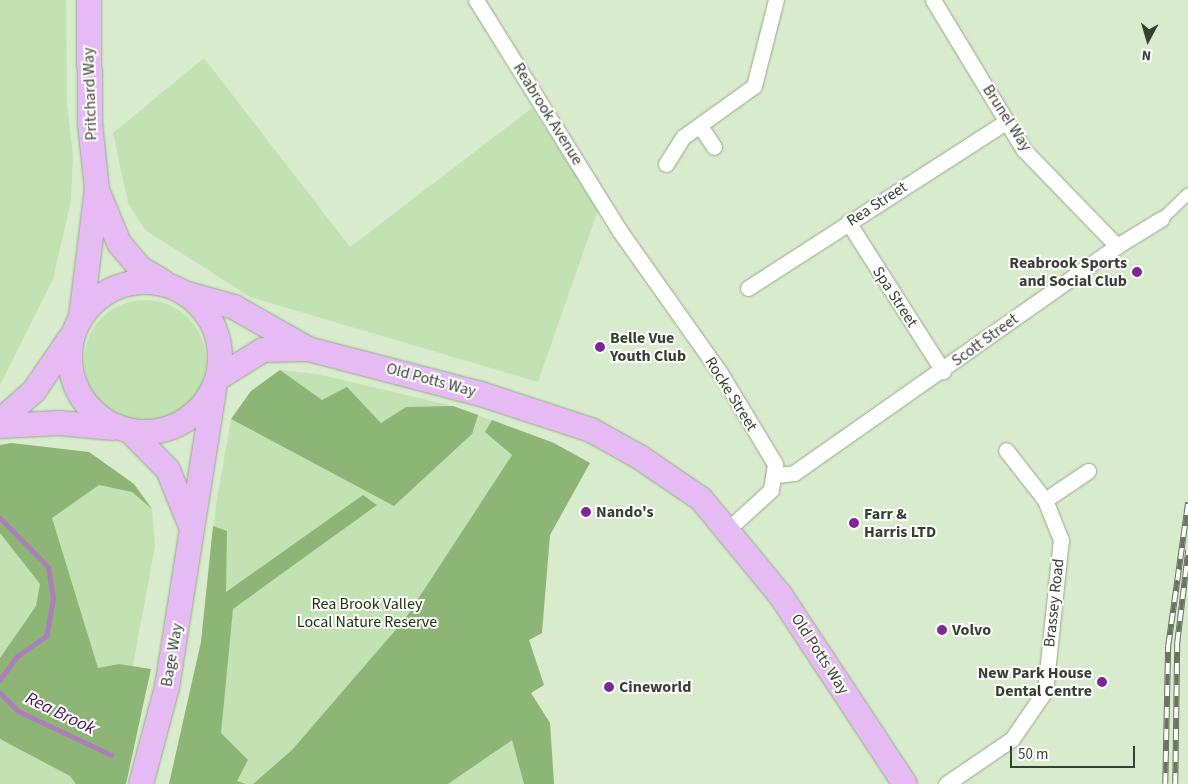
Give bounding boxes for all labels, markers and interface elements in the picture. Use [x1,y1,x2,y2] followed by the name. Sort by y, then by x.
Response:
[1123,15,1173,65] north arrow
[1141,44,1152,65] text: N
[79,47,101,141] street label: Pritchard Way
[509,59,587,169] street label: Reabrook Avenue
[978,81,1036,155] street label: Brunel Way
[843,177,911,231] street label: Rea Street
[1009,253,1127,291] place label: Reabrook Sports and Social Club
[868,263,922,331] street label: Spa Street
[1131,266,1143,278] marker: Reabrook Sports and Social Club
[948,309,1022,371] street label: Scott Street
[610,328,686,366] place label: Belle Vue Youth Club
[594,341,606,353] marker: Belle Vue Youth Club
[701,353,761,435] street label: Rocke Street
[384,359,478,401] street label: Old Potts Way
[596,502,654,522] place label: Nando's
[864,504,936,542] place label: Farr & Harris LTD
[580,506,592,518] marker: Nando's
[848,517,860,529] marker: Farr & Harris LTD
[1040,558,1068,648] street label: Brassey Road
[297,594,437,632] park label: Rea Brook Valley Local Nature Reserve
[787,610,853,698] street label: Old Potts Way
[952,620,991,640] place label: Volvo
[157,622,187,688] street label: Bage Way
[936,624,948,636] marker: Volvo
[978,663,1092,701] place label: New Park House Dental Centre
[1096,676,1108,688] marker: New Park House Dental Centre
[619,677,691,697] place label: Cineworld
[603,681,615,693] marker: Cineworld
[22,688,98,740] water label: Rea Brook
[1013,736,1138,768] scale bar
[1018,744,1048,765] text: 50 m

